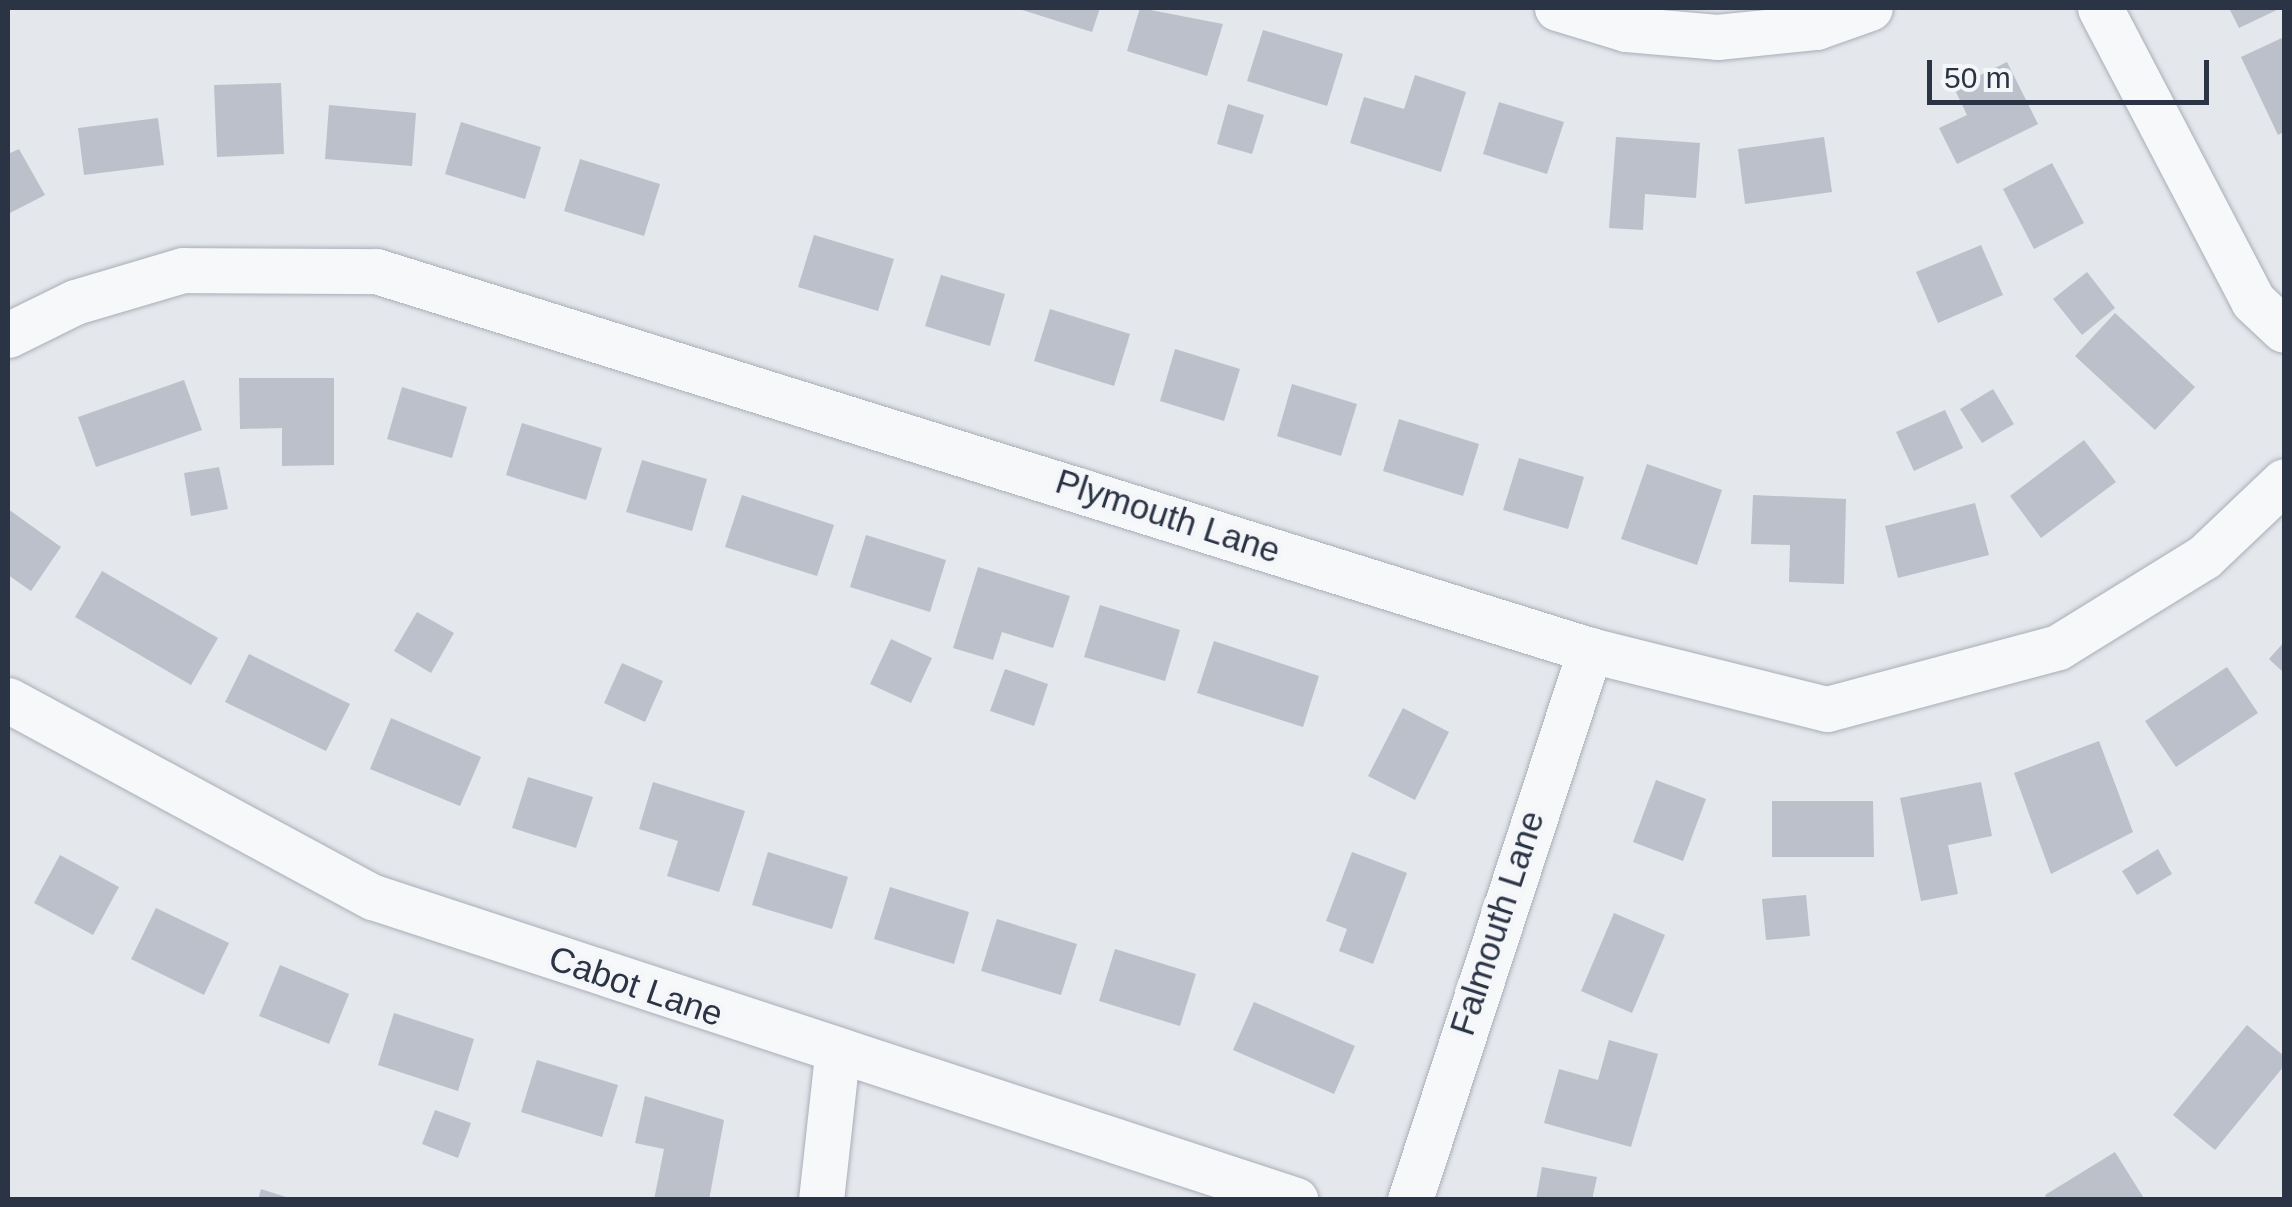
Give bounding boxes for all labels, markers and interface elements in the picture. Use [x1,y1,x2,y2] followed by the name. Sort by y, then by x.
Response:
[1932,40,2214,102] scale bar
[1944,61,2011,94] text: 50 m
[1050,460,1286,572] street label: Plymouth Lane
[1441,805,1553,1041] street label: Falmouth Lane
[544,937,728,1035] street label: Cabot Lane

